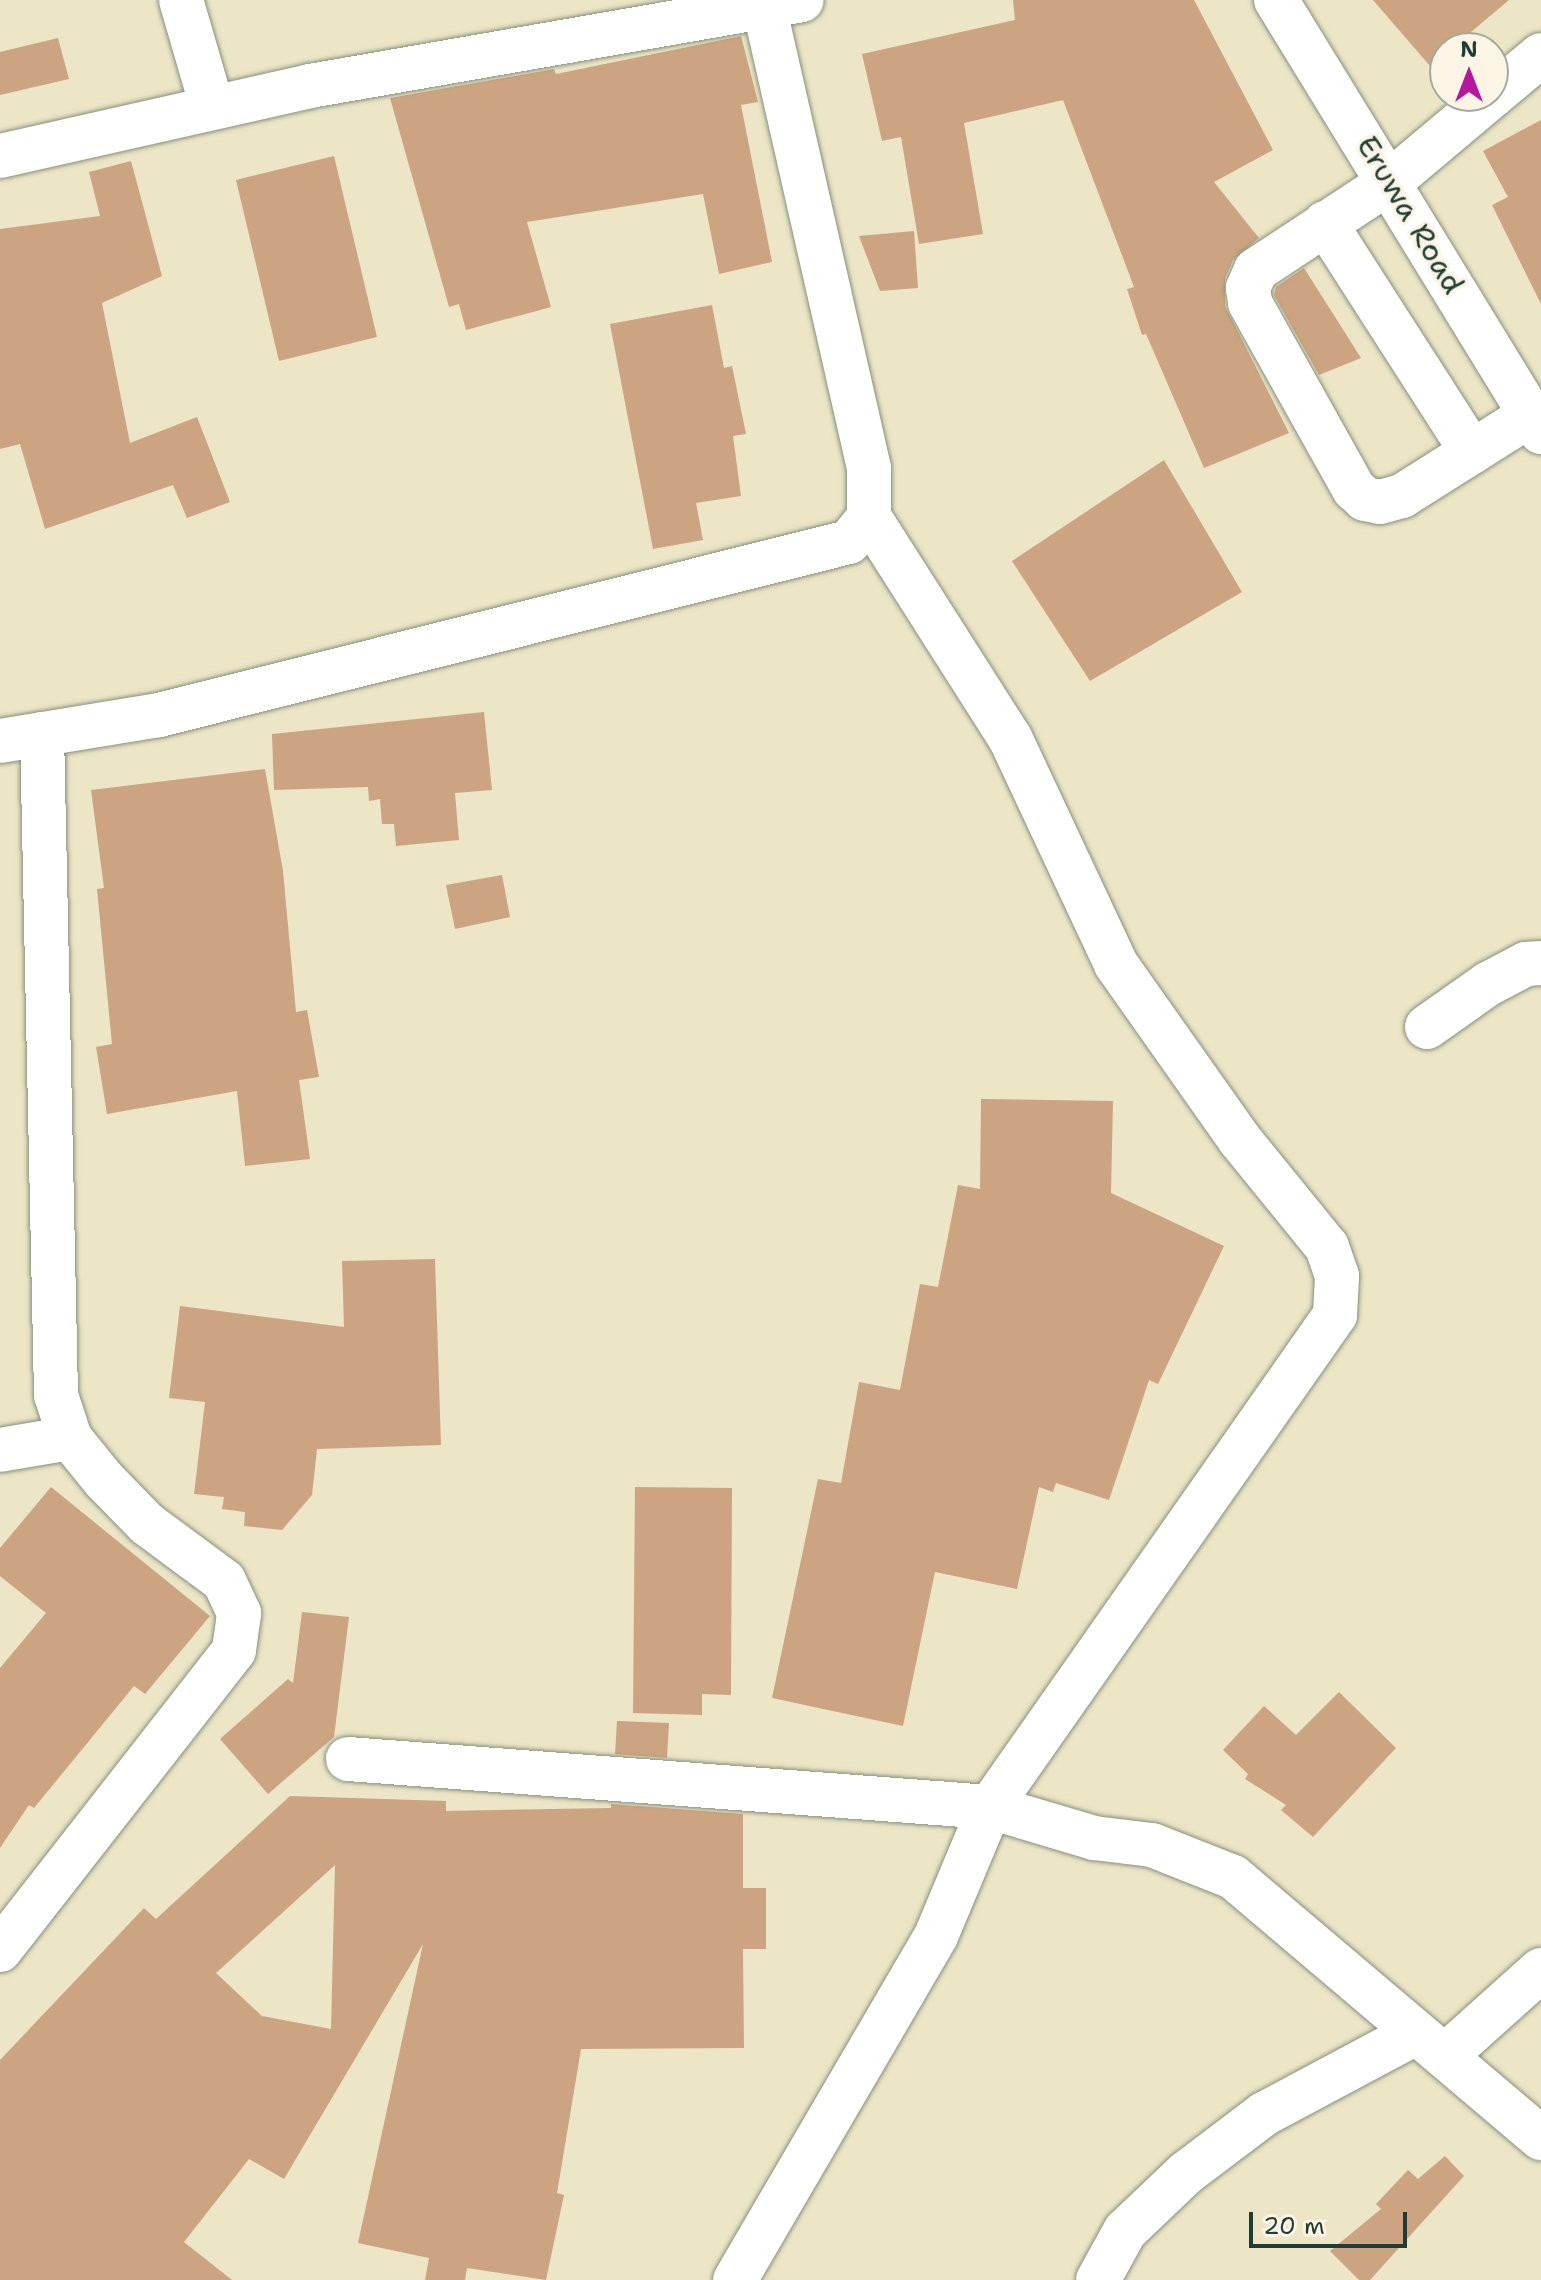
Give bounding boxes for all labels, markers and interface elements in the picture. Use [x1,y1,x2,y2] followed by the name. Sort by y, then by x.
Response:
[1429,32,1509,112] north arrow
[1460,35,1478,64] text: N
[1349,129,1471,301] street label: Eruwa Road
[1253,2196,1411,2246] scale bar
[1263,2210,1325,2242] text: 20 m

